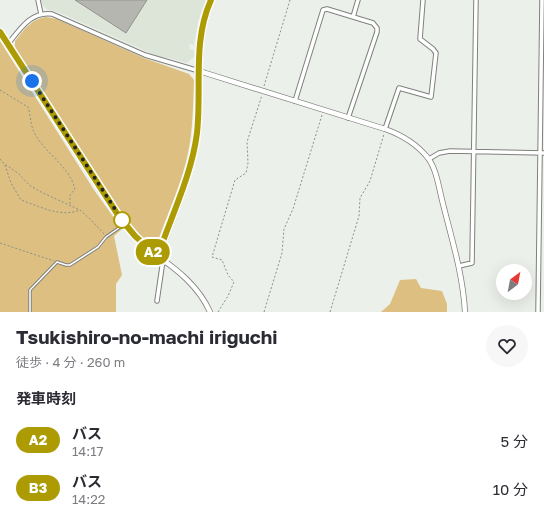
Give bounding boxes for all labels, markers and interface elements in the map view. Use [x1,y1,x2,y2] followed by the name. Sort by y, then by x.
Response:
[22,71,42,91] your location
[113,211,131,229] unlabelled marker
[135,239,171,265] line badge: A2
[144,243,162,260] text: A2
[496,264,532,300] north arrow
[496,264,532,300] map controls
[16,325,277,348] text: Tsukishiro-no-machi iriguchi
[486,325,528,367] button: heart
[16,354,125,370] text: 徒歩 · 4 分 · 260 m
[16,389,76,407] text: 発車時刻
[72,424,102,442] text: バス
[29,431,47,448] text: A2
[501,432,528,450] text: 5 分
[72,443,103,459] text: 14:17
[72,472,102,490] text: バス
[29,479,47,496] text: B3
[493,480,528,498] text: 10 分
[72,491,105,507] text: 14:22

